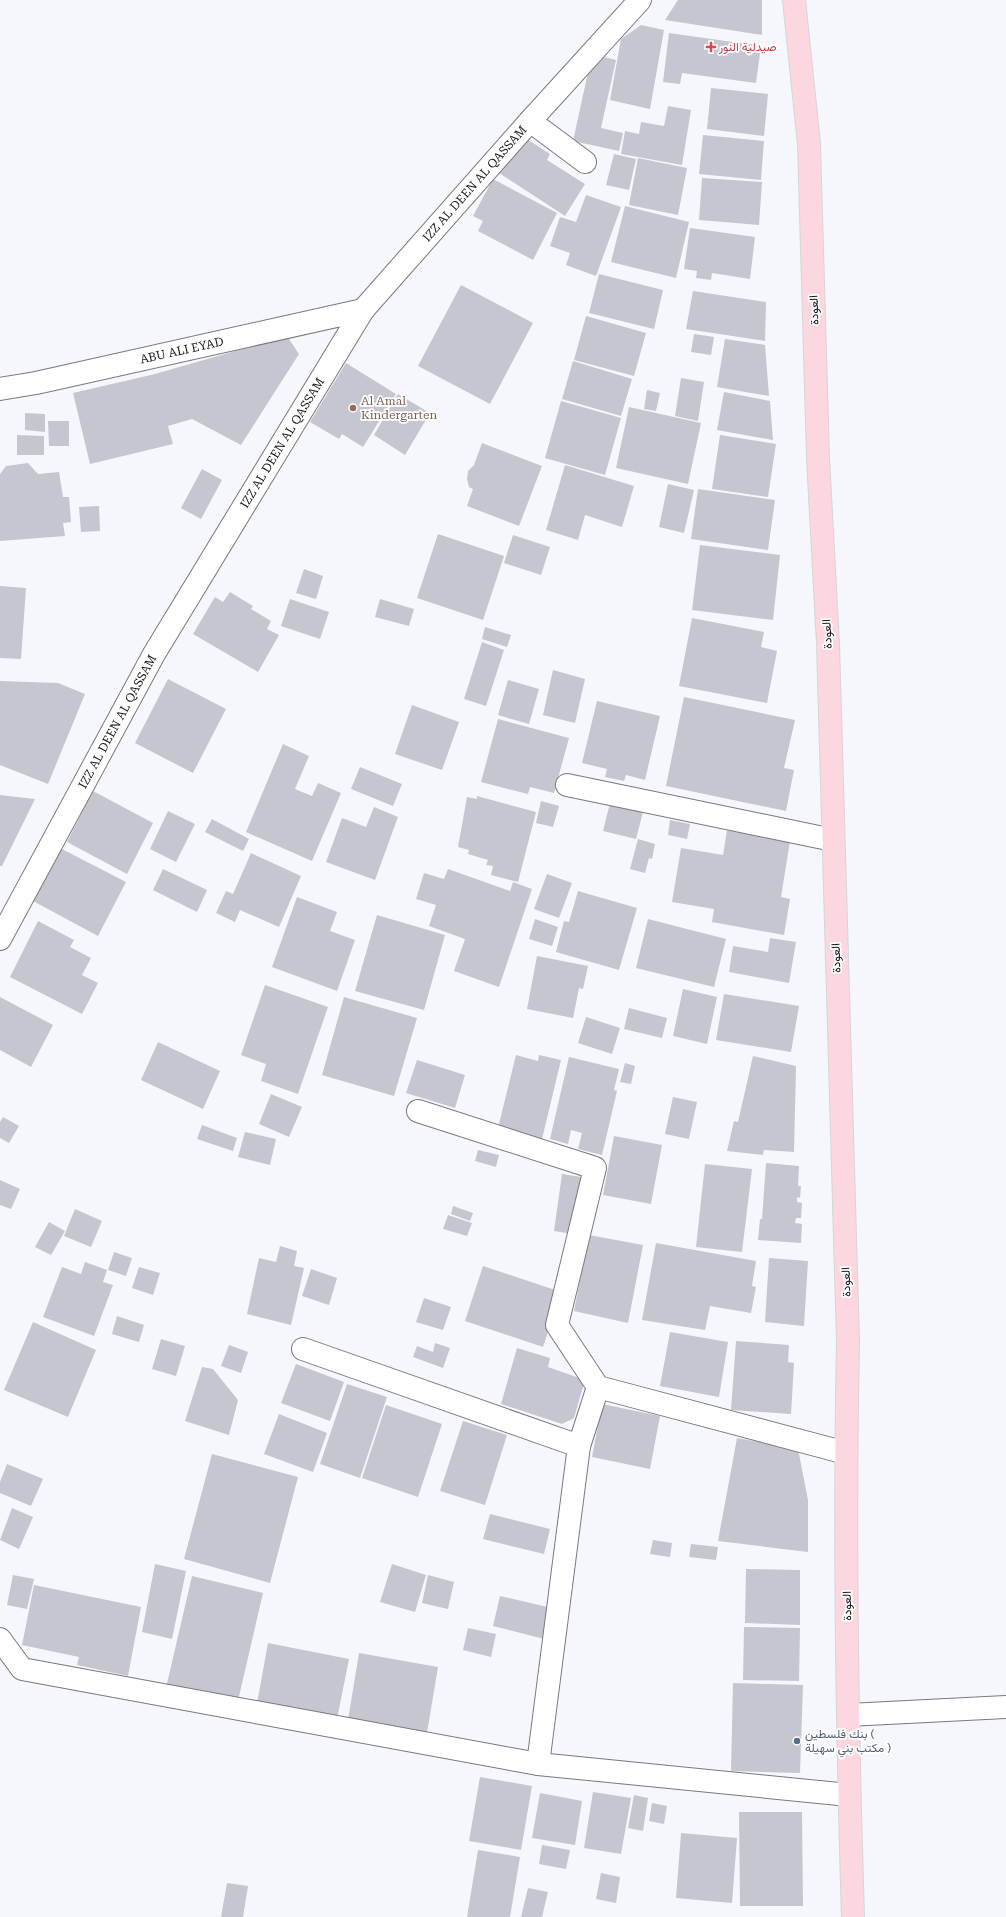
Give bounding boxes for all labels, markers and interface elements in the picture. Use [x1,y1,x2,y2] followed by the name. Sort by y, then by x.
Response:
[718,40,777,55] place label: صيدلية النور
[706,42,716,52] marker: صيدلية النور
[420,123,529,245] street label: IZZ AL DEEN AL QASSAM
[806,295,823,325] street label: العودة
[139,334,225,367] street label: ABU ALI EYAD
[237,375,327,511] street label: IZZ AL DEEN AL QASSAM
[361,394,438,422] place label: Al Amal Kindergarten
[348,403,358,413] marker: Al Amal Kindergarten
[819,619,836,649] street label: العودة
[76,652,159,791] street label: IZZ AL DEEN AL QASSAM
[828,943,845,973] street label: العودة
[838,1267,855,1297] street label: العودة
[840,1591,855,1621] street label: العودة
[805,1727,891,1758] place label: بنك فلسطين ( مكتب بني سهيلة )
[792,1736,802,1746] marker: بنك فلسطين ( مكتب بني سهيلة )

